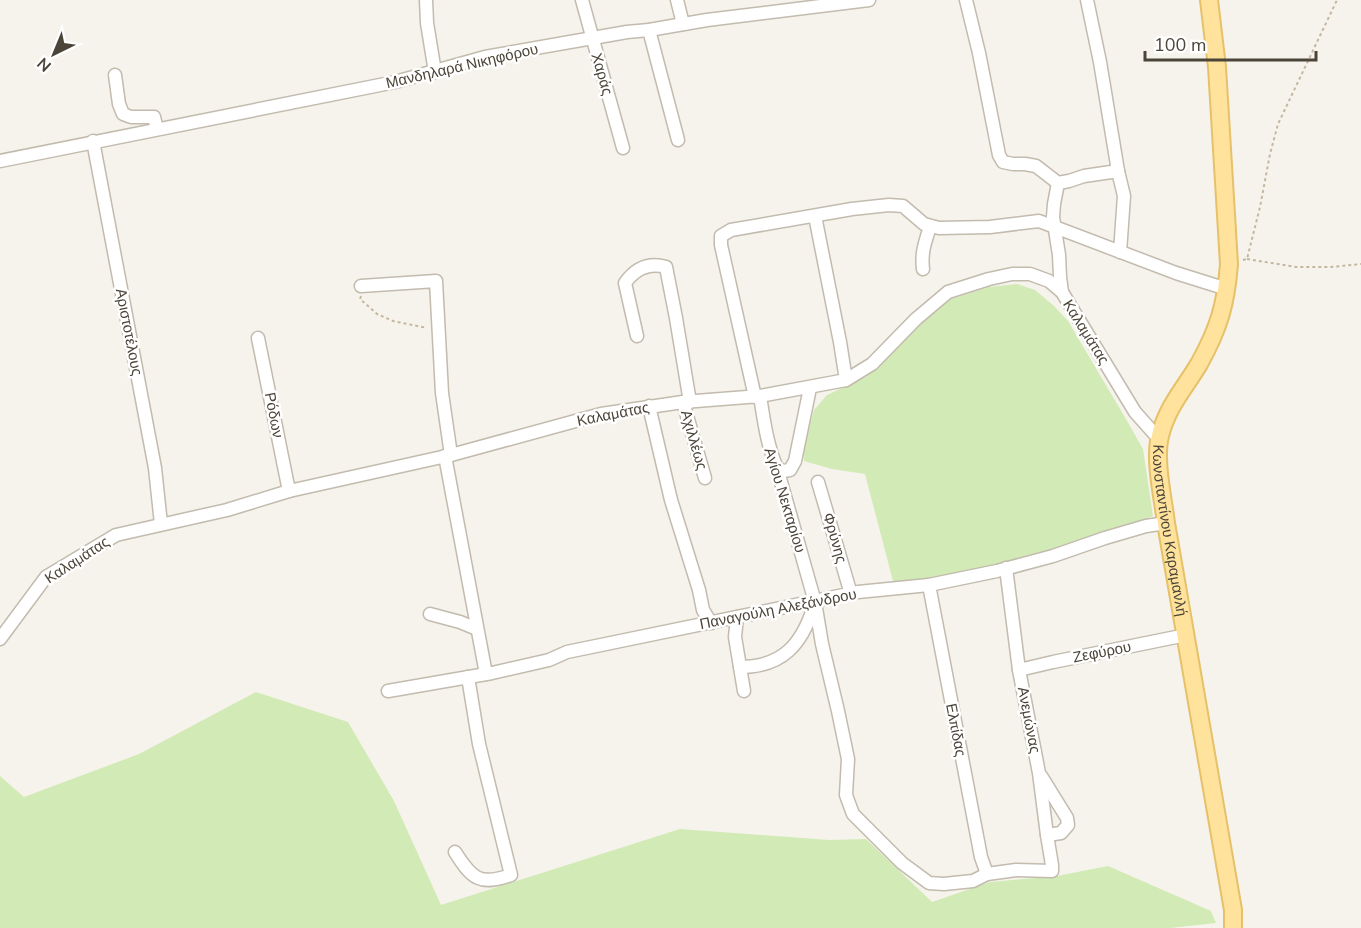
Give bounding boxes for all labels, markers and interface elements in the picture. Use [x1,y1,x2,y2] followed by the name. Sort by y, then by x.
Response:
[24,24,84,84] north arrow
[1145,24,1316,62] scale bar
[1154,33,1206,57] text: 100 m
[384,39,540,93] street label: Μανδηλαρά Νικηφόρου
[586,51,618,97] street label: Χαράς
[33,52,56,76] text: N
[111,287,147,377] street label: Αριστοτέλους
[1058,296,1114,368] street label: Καλαμάτας
[260,391,288,439] street label: Ρόδων
[575,397,651,431] street label: Καλαμάτας
[676,408,712,472] street label: Αχιλλέως
[1148,444,1192,618] street label: Κωνσταντίνου Καραμανλή
[760,445,810,555] street label: Αγίου Νεκταρίου
[818,510,852,566] street label: Φρύνης
[41,532,113,588] street label: Καλαμάτας
[698,584,858,634] street label: Παναγούλη Αλεξάνδρου
[1071,637,1133,667] street label: Ζεφύρου
[1013,685,1045,755] street label: Ανεμώνας
[941,702,971,758] street label: Ελπίδας

